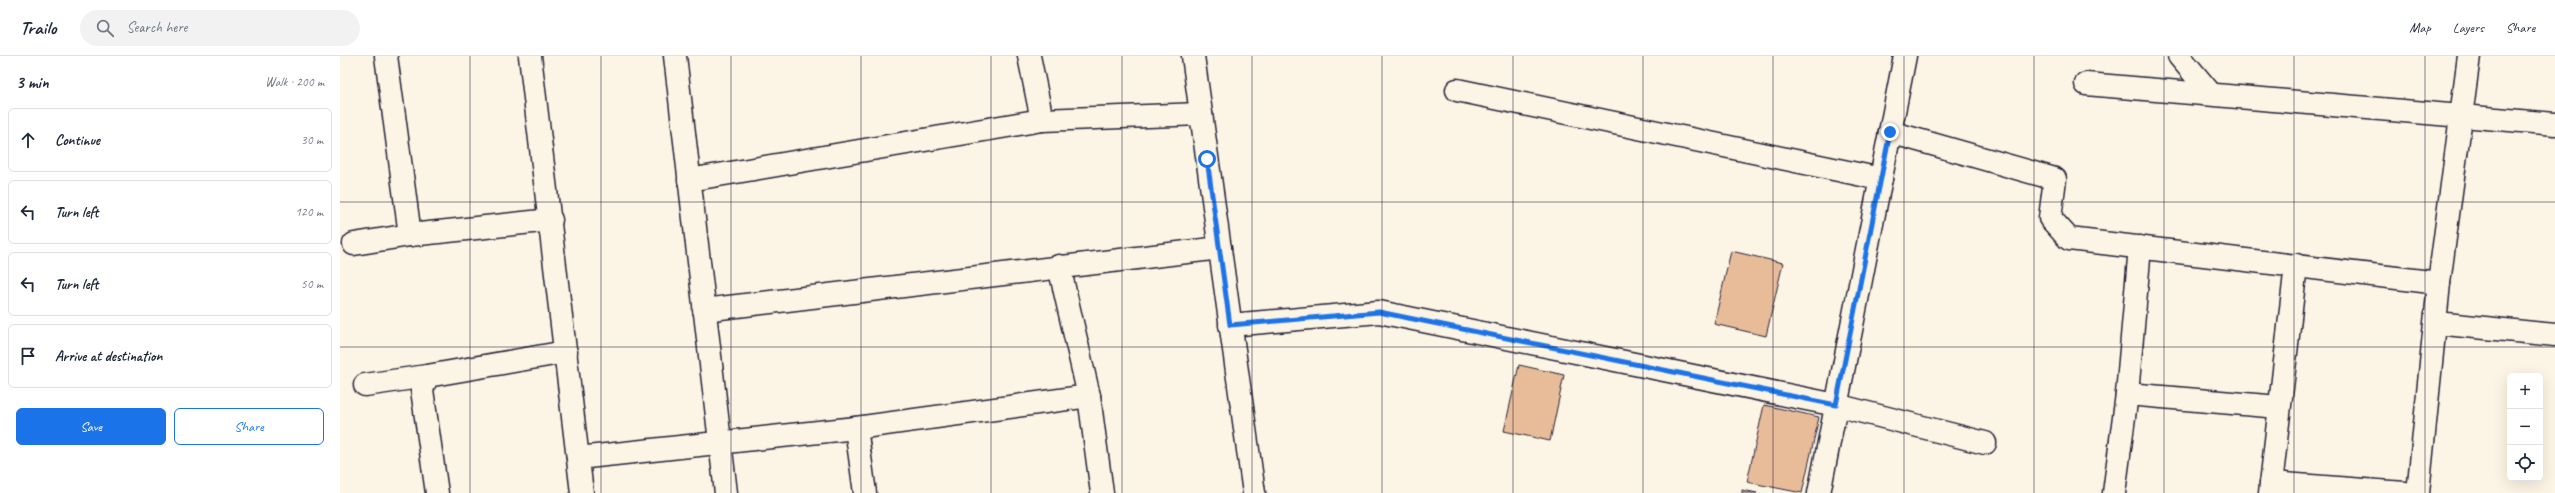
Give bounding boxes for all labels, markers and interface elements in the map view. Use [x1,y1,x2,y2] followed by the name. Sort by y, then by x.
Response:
[80,10,360,46] search box
[20,16,56,40] text: Trailo
[94,17,116,39] icon: search
[126,18,188,37] text: Search here
[2409,19,2431,36] text: Map
[2453,19,2484,36] text: Layers
[2506,19,2535,36] text: Share
[16,72,49,93] text: 3 min
[265,74,324,90] text: Walk · 200 m
[1881,123,1899,141] route end
[17,129,39,151] icon: ahead
[55,131,100,150] text: Continue
[301,132,323,148] text: 30 m
[1198,150,1216,168] route start
[17,201,39,223] icon: left
[55,203,98,222] text: Turn left
[295,204,323,220] text: 120 m
[17,273,39,295] icon: left
[55,275,98,294] text: Turn left
[301,276,323,292] text: 50 m
[17,345,39,367] icon: arrive
[55,347,162,366] text: Arrive at destination
[2507,373,2543,481] map controls
[2507,373,2543,409] button: +
[16,408,166,445] button: Save
[174,408,324,445] button: Share
[2507,409,2543,445] button: −
[2507,445,2543,481] button: locate

